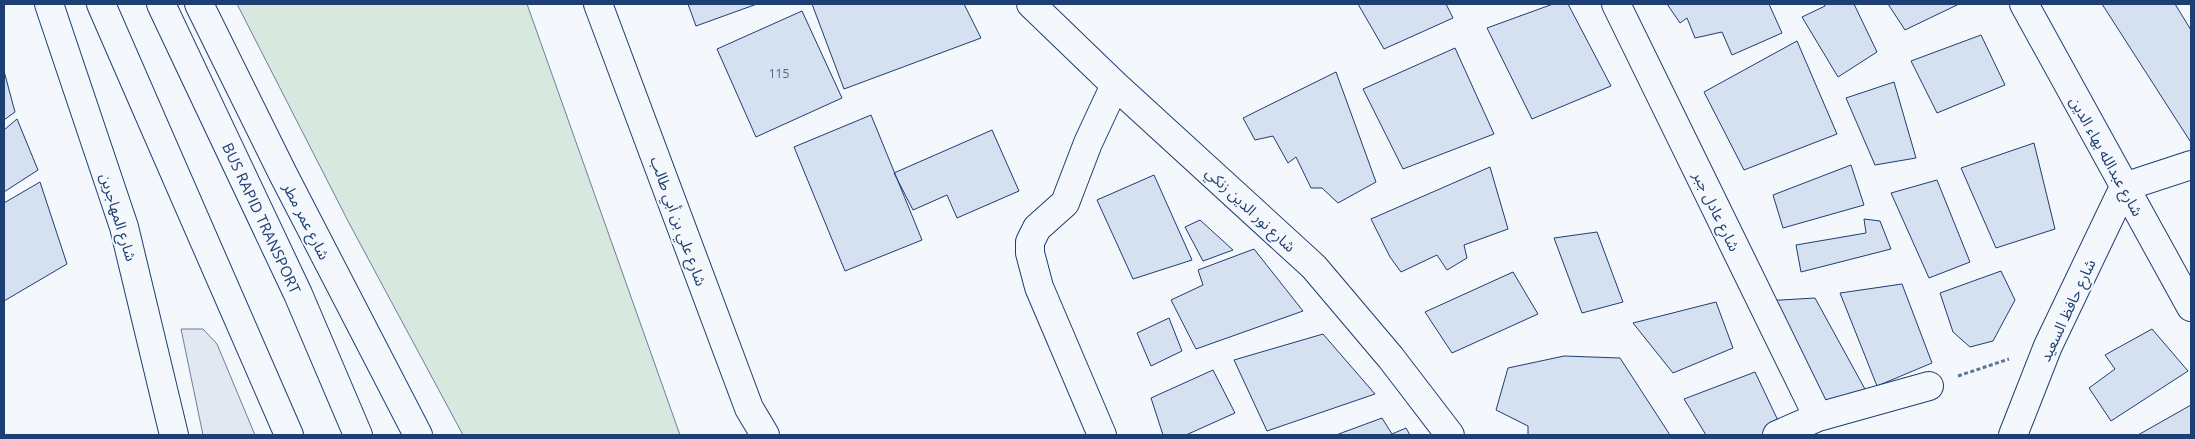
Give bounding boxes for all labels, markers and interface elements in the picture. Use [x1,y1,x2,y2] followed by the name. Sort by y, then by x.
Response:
[769,65,789,82] house number: 115
[2063,93,2148,221] street label: شارع عبدالله بهاء الدين
[218,139,306,297] street label: BUS RAPID TRANSPORT
[643,154,712,290] street label: شارع علي بن أبي طالب
[1200,162,1300,258] street label: شارع نور الدين زنكي
[1686,167,1745,256] street label: شارع عادل جبر
[93,171,142,265] street label: شارع المهاجرين
[276,178,335,264] street label: شارع عمر مطر
[2034,255,2102,366] street label: شارع حافظ السعيد

